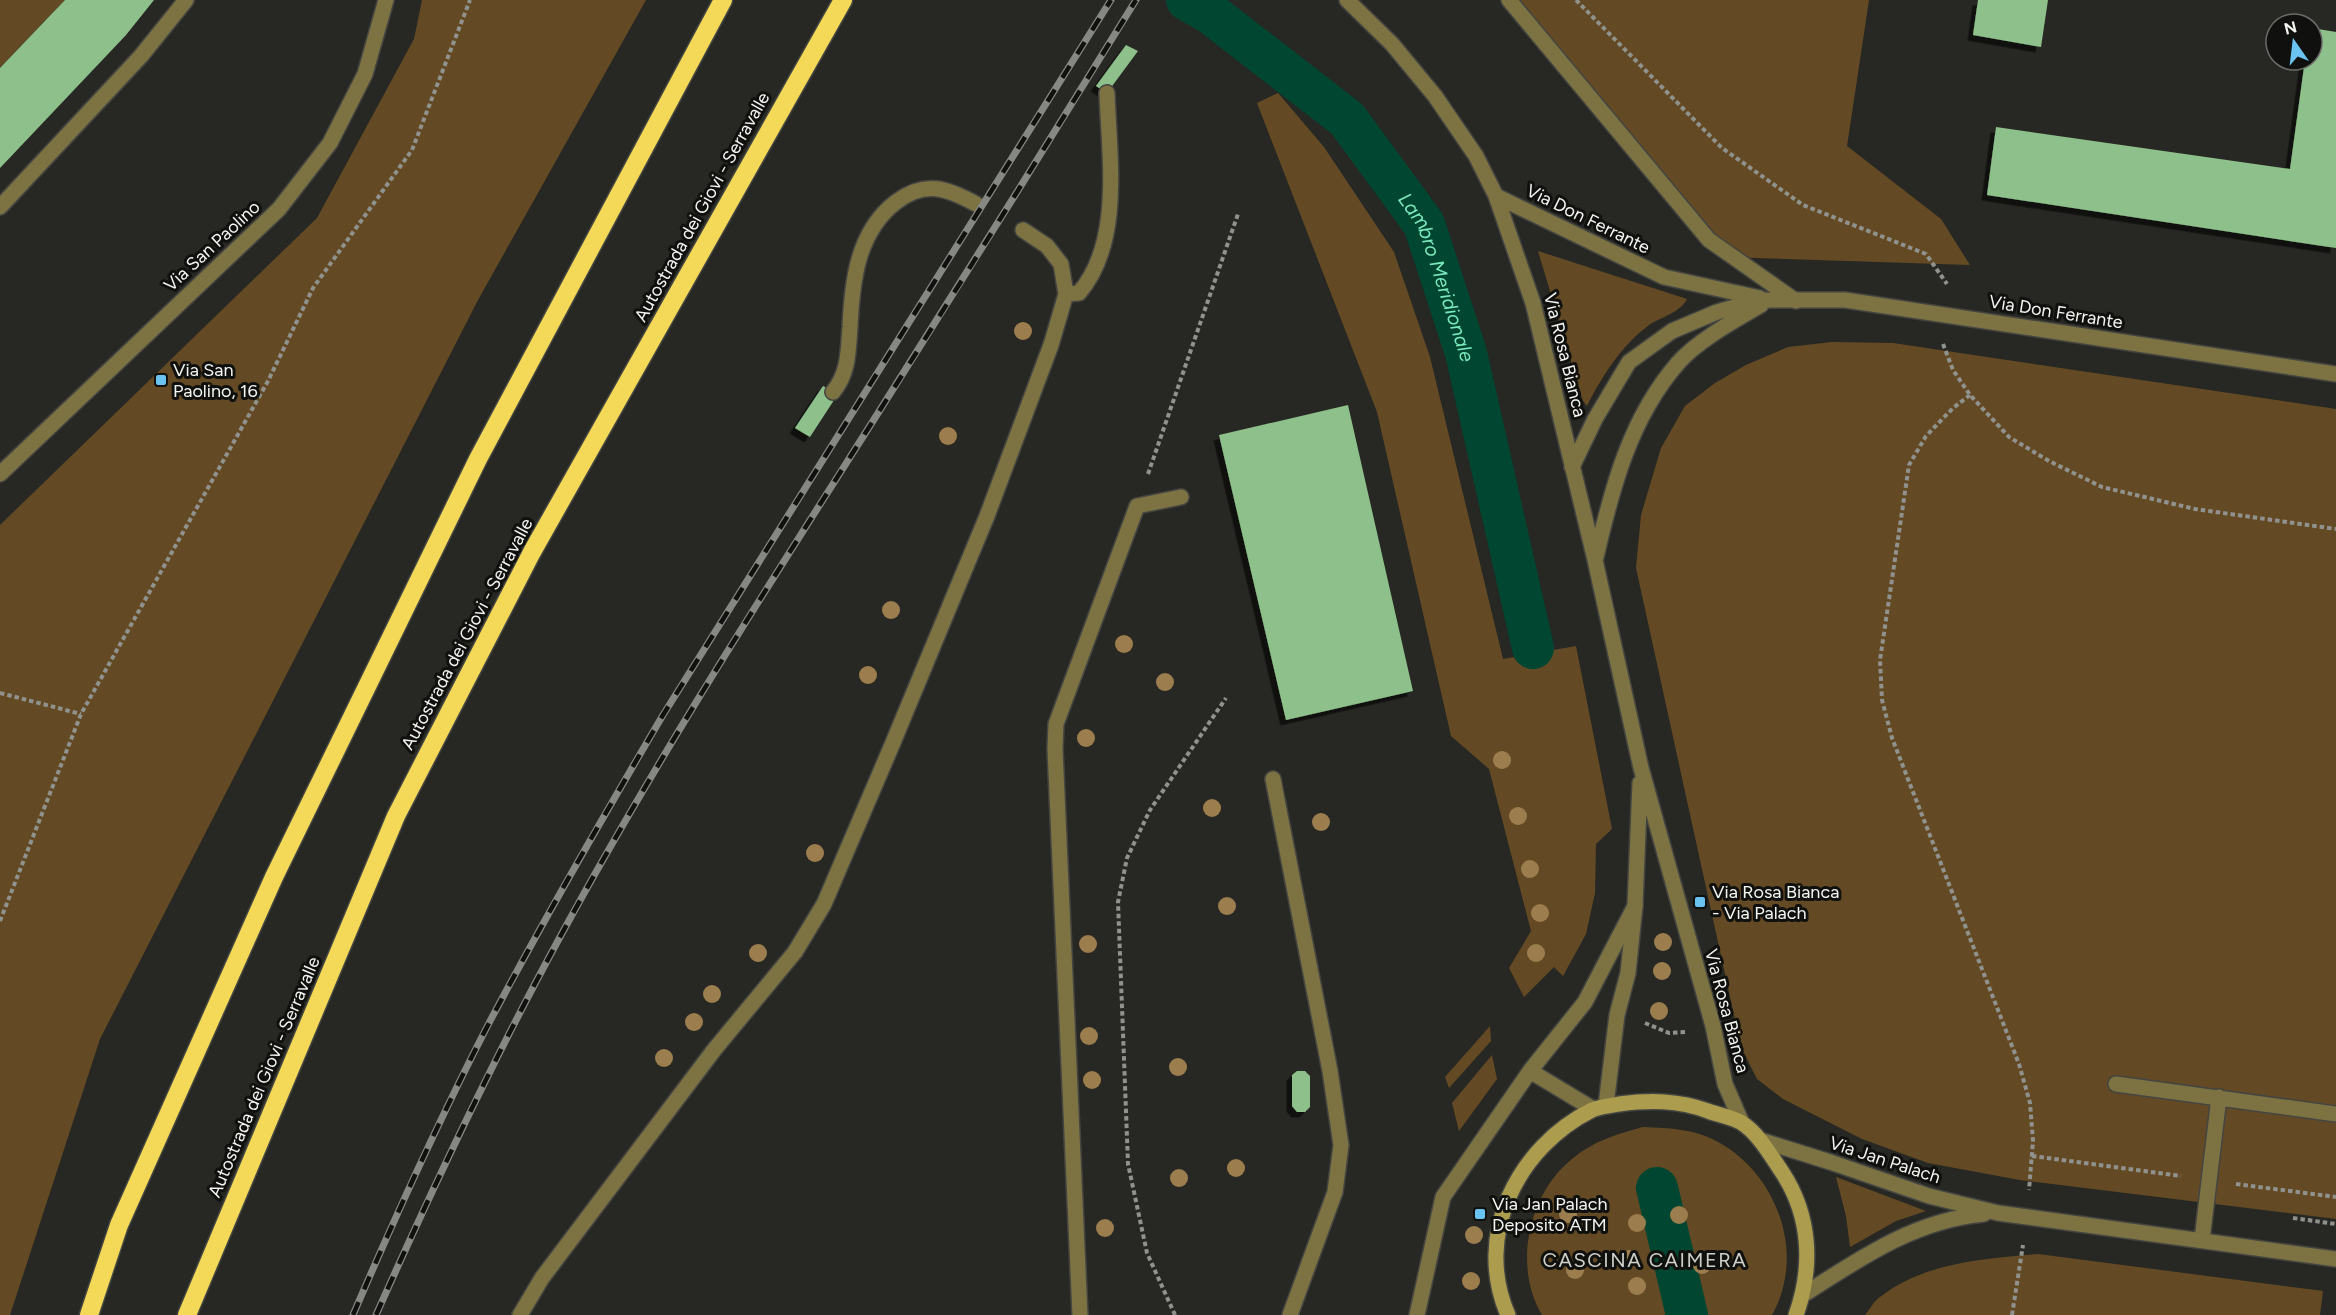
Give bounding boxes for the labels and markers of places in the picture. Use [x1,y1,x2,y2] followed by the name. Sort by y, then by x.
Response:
[173,359,258,402] place label: Via San Paolino, 16
[154,373,168,387] marker: Via San Paolino, 16
[1712,881,1839,924] place label: Via Rosa Bianca - Via Palach
[1693,895,1707,909] marker: Via Rosa Bianca - Via Palach
[1492,1193,1608,1236] place label: Via Jan Palach Deposito ATM
[1473,1207,1487,1221] marker: Via Jan Palach Deposito ATM

